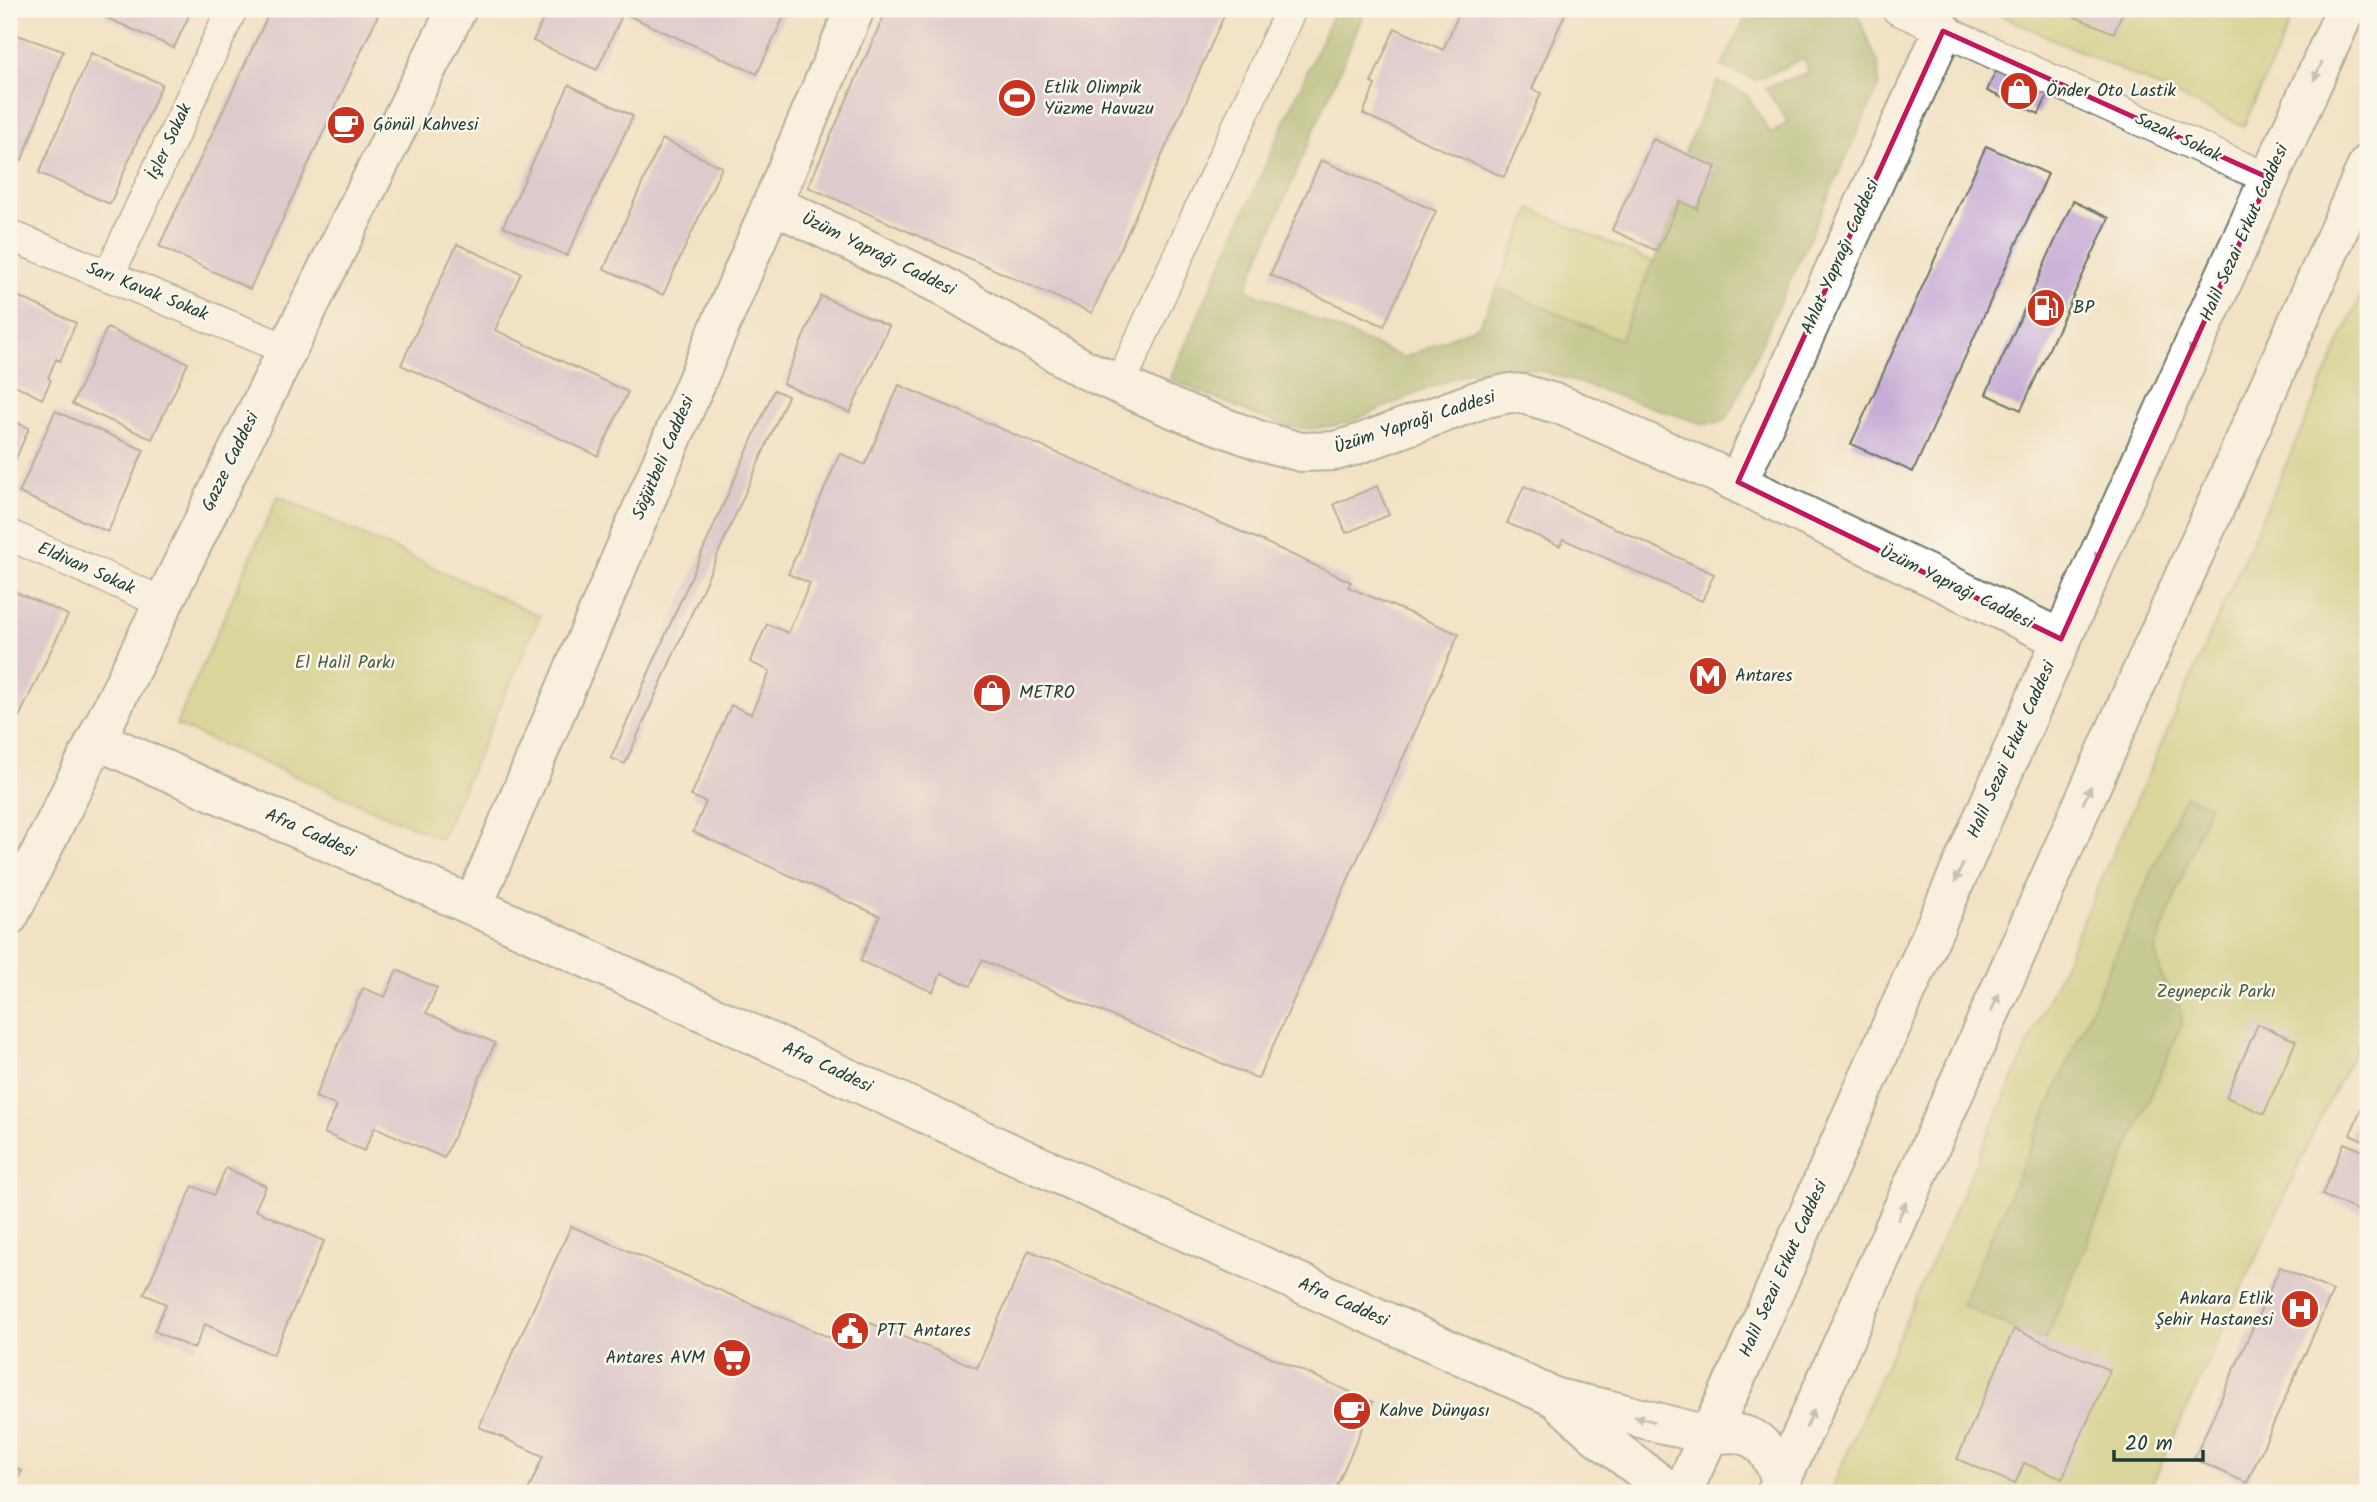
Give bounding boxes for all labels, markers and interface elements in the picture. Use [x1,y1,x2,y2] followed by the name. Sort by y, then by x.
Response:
[2312,61,2324,81] one-way arrow
[1998,70,2040,112] shop icon: Önder Oto Lastik
[1044,74,1154,124] place label: Etlik Olimpik Yüzme Havuzu
[996,77,1038,119] sports icon: Etlik Olimpik Yüzme Havuzu
[2046,77,2176,106] place label: Önder Oto Lastik
[140,98,201,185] street label: İşler Sokak
[325,104,367,146] cafe icon: Gönül Kahvesi
[2130,105,2227,171] street label: Sazak Sokak
[373,111,479,140] place label: Gönül Kahvesi
[2193,139,2297,326] street label: Halil Sezai Erkut Caddesi
[1794,174,1889,339] street label: Ahlat Yaprağı Caddesi
[796,205,961,305] street label: Üzüm Yaprağı Caddesi
[81,254,213,330] street label: Sarı Kavak Sokak
[2025,287,2067,329] fuel station icon: BP
[2073,294,2095,323] place label: BP
[2188,335,2200,355] one-way arrow
[1331,383,1500,463] street label: Üzüm Yaprağı Caddesi
[625,391,704,525] street label: Söğütbeli Caddesi
[194,407,268,517] street label: Gazze Caddesi
[33,535,140,604] street label: Eldivan Sokak
[1874,538,2039,638] street label: Üzüm Yaprağı Caddesi
[2094,542,2106,562] one-way arrow
[295,649,395,678] park label: El Halil Parkı
[1687,655,1729,697] metro station icon: Antares
[1960,656,2064,843] street label: Halil Sezai Erkut Caddesi
[1735,662,1793,691] place label: Antares
[971,672,1013,714] shop icon: METRO
[1019,679,1075,708] place label: METRO
[2082,785,2093,806] one-way arrow
[260,801,361,867] street label: Afra Caddesi
[1953,862,1964,883] one-way arrow
[2156,978,2276,1007] park label: Zeynepcik Parkı
[1989,993,2001,1013] one-way arrow
[777,1034,878,1102] street label: Afra Caddesi
[1732,1175,1836,1362] street label: Halil Sezai Erkut Caddesi
[1896,1201,1908,1221] one-way arrow
[1293,1270,1394,1336] street label: Afra Caddesi
[2155,1285,2274,1335] place label: Ankara Etlik Şehir Hastanesi
[2279,1288,2321,1330] hospital icon: Ankara Etlik Şehir Hastanesi
[829,1310,871,1352] public building icon: PTT Antares
[877,1317,971,1346] place label: PTT Antares
[711,1337,753,1379] supermarket icon: Antares AVM
[605,1344,706,1373] place label: Antares AVM
[1331,1390,1373,1432] cafe icon: Kahve Dünyası
[1379,1397,1490,1426] place label: Kahve Dünyası
[1804,1409,1816,1429] one-way arrow
[1632,1413,1654,1424] one-way arrow
[2114,1418,2204,1462] scale bar
[2125,1428,2173,1461] text: 20 m

